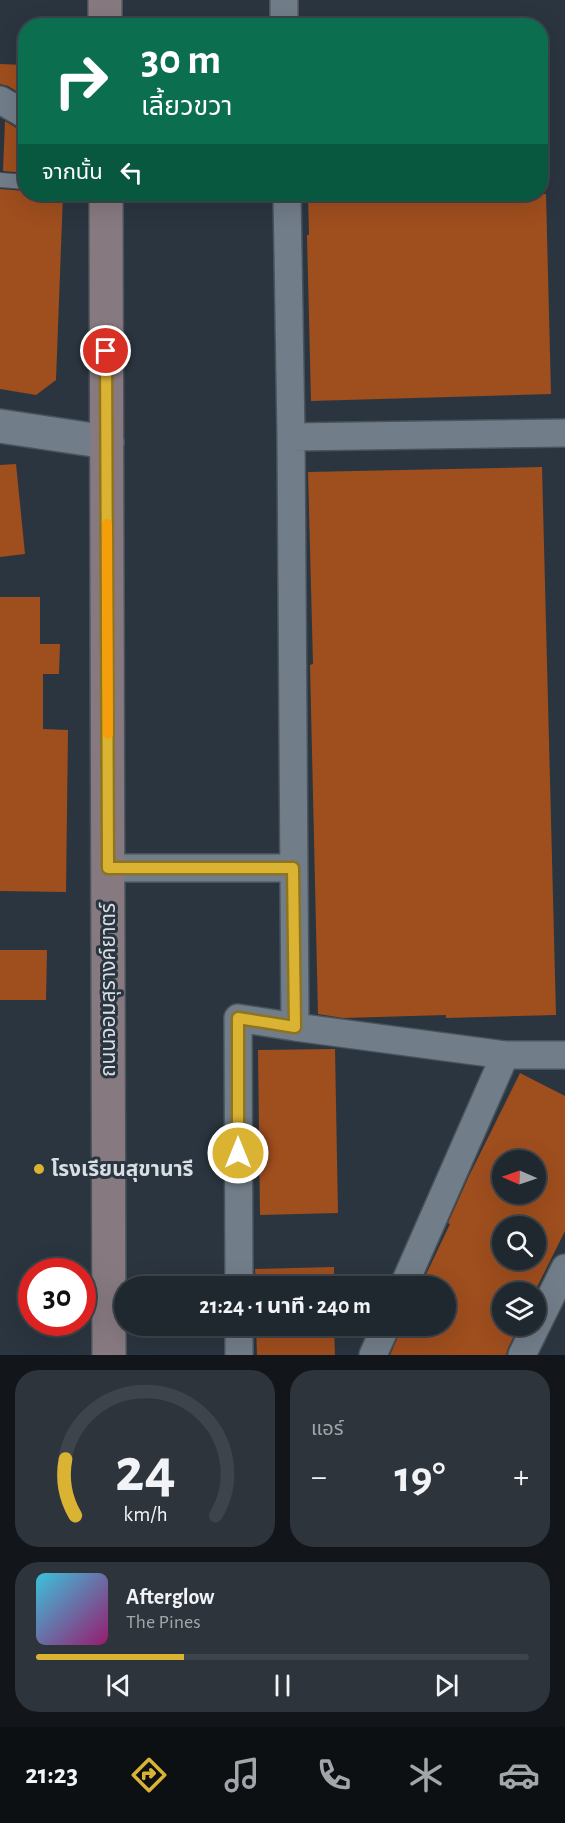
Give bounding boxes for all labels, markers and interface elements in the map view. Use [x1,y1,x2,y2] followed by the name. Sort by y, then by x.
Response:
[141,39,221,81] text: 30 m
[42,42,120,120] icon: right
[141,93,232,120] text: เลี้ยวขวา
[115,156,148,189] icon: left
[42,161,103,183] text: จากนั้น
[80,325,131,376] pin
[89,334,122,367] icon: arrive
[98,902,121,1077] street label: ถนนจอมสุรางค์ยาตร์
[206,1121,270,1185] position arrow
[492,1150,546,1204] north arrow
[492,1150,546,1336] map controls
[51,1158,194,1182] place label: โรงเรียนสุขานารี
[32,1162,46,1176] marker: โรงเรียนสุขานารี
[492,1216,546,1270] button: search
[18,1258,96,1336] speed limit sign: 30
[492,1282,546,1336] button: layers
[199,1295,371,1317] text: 21:24 · 1 นาที · 240 m
[311,1419,343,1439] text: แอร์
[115,1440,175,1502] text: 24
[394,1455,446,1500] text: 19°
[311,1461,327,1494] text: −
[513,1461,529,1494] text: +
[123,1504,167,1525] text: km/h
[126,1586,214,1608] text: Afterglow
[126,1612,201,1632] text: The Pines
[102,1669,135,1702] icon: previous
[266,1669,299,1702] icon: pause
[430,1669,463,1702] icon: next
[128,1754,170,1796] icon: directions
[221,1754,263,1796] icon: music
[313,1754,355,1796] icon: phone
[405,1754,447,1796] icon: climate
[498,1754,540,1796] icon: car
[25,1761,78,1788] text: 21:23

